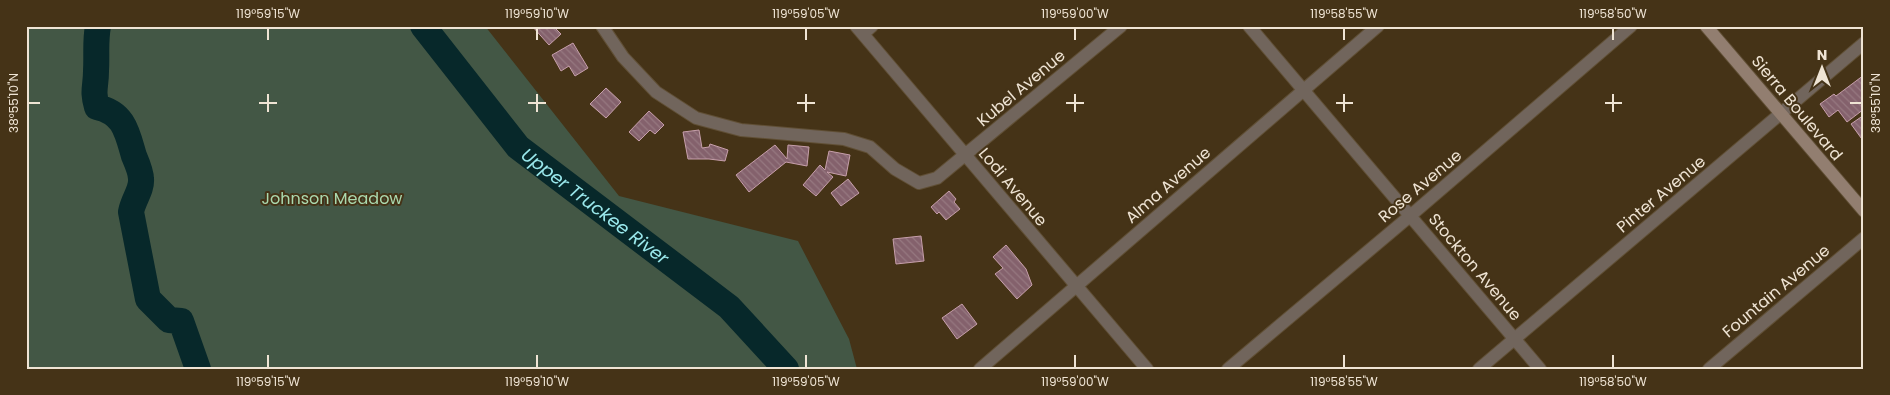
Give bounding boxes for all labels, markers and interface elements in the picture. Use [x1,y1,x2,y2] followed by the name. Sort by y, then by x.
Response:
[236,5,300,22] text: 119°59'15"W
[505,5,569,22] text: 119°59'10"W
[772,5,840,22] text: 119°59'05"W
[1041,5,1109,22] text: 119°59'00"W
[1310,5,1378,22] text: 119°58'55"W
[1579,5,1647,22] text: 119°58'50"W
[1798,42,1848,92] north arrow
[972,44,1070,132] street label: Kubel Avenue
[1817,45,1827,65] text: N
[1746,50,1848,166] street label: Sierra Boulevard
[5,73,22,133] text: 38°55'10"N
[1867,73,1884,133] text: 38°55'10"N
[1120,141,1216,229] street label: Alma Avenue
[517,142,675,271] water label: Upper Truckee River
[973,143,1053,231] street label: Lodi Avenue
[1373,144,1467,228] street label: Rose Avenue
[1612,150,1710,238] street label: Pinter Avenue
[262,187,403,210] park label: Johnson Meadow
[1423,208,1527,326] street label: Stockton Avenue
[1717,239,1835,343] street label: Fountain Avenue
[236,373,300,390] text: 119°59'15"W
[505,373,569,390] text: 119°59'10"W
[772,373,840,390] text: 119°59'05"W
[1041,373,1109,390] text: 119°59'00"W
[1310,373,1378,390] text: 119°58'55"W
[1579,373,1647,390] text: 119°58'50"W

